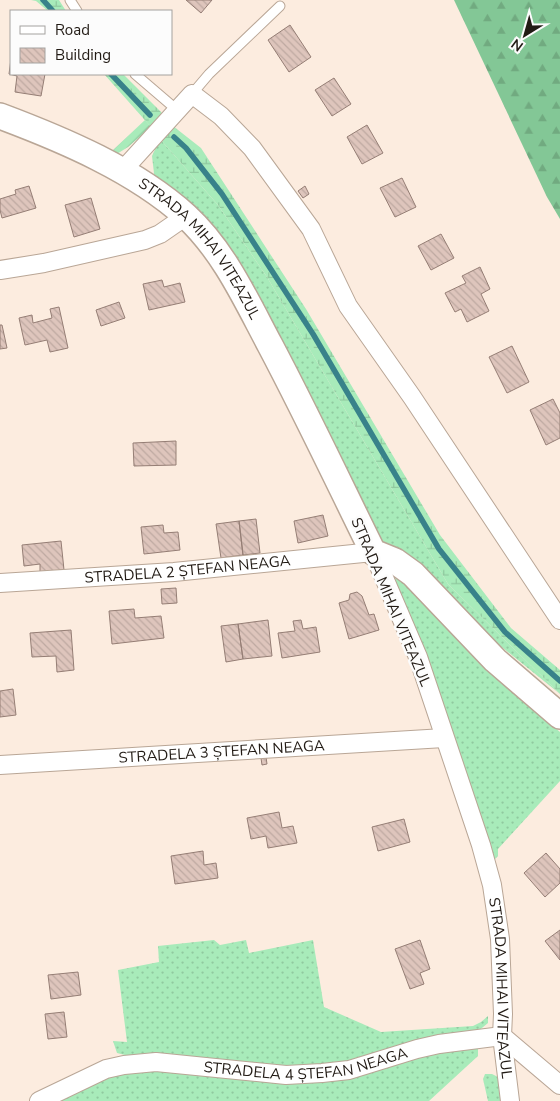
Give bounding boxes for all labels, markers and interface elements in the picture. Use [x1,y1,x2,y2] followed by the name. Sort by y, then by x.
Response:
[10,10,172,75] legend
[500,10,550,60] north arrow
[55,20,90,40] text: Road
[508,34,527,56] text: N
[55,45,111,65] text: Building
[135,173,265,323] street label: STRADA MIHAI VITEAZUL
[346,514,436,690] street label: STRADA MIHAI VITEAZUL
[84,550,291,588] street label: STRADELA 2 ȘTEFAN NEAGA
[118,735,325,768] street label: STRADELA 3 ȘTEFAN NEAGA
[484,896,517,1080] street label: STRADA MIHAI VITEAZUL
[203,1043,410,1085] street label: STRADELA 4 ȘTEFAN NEAGA

